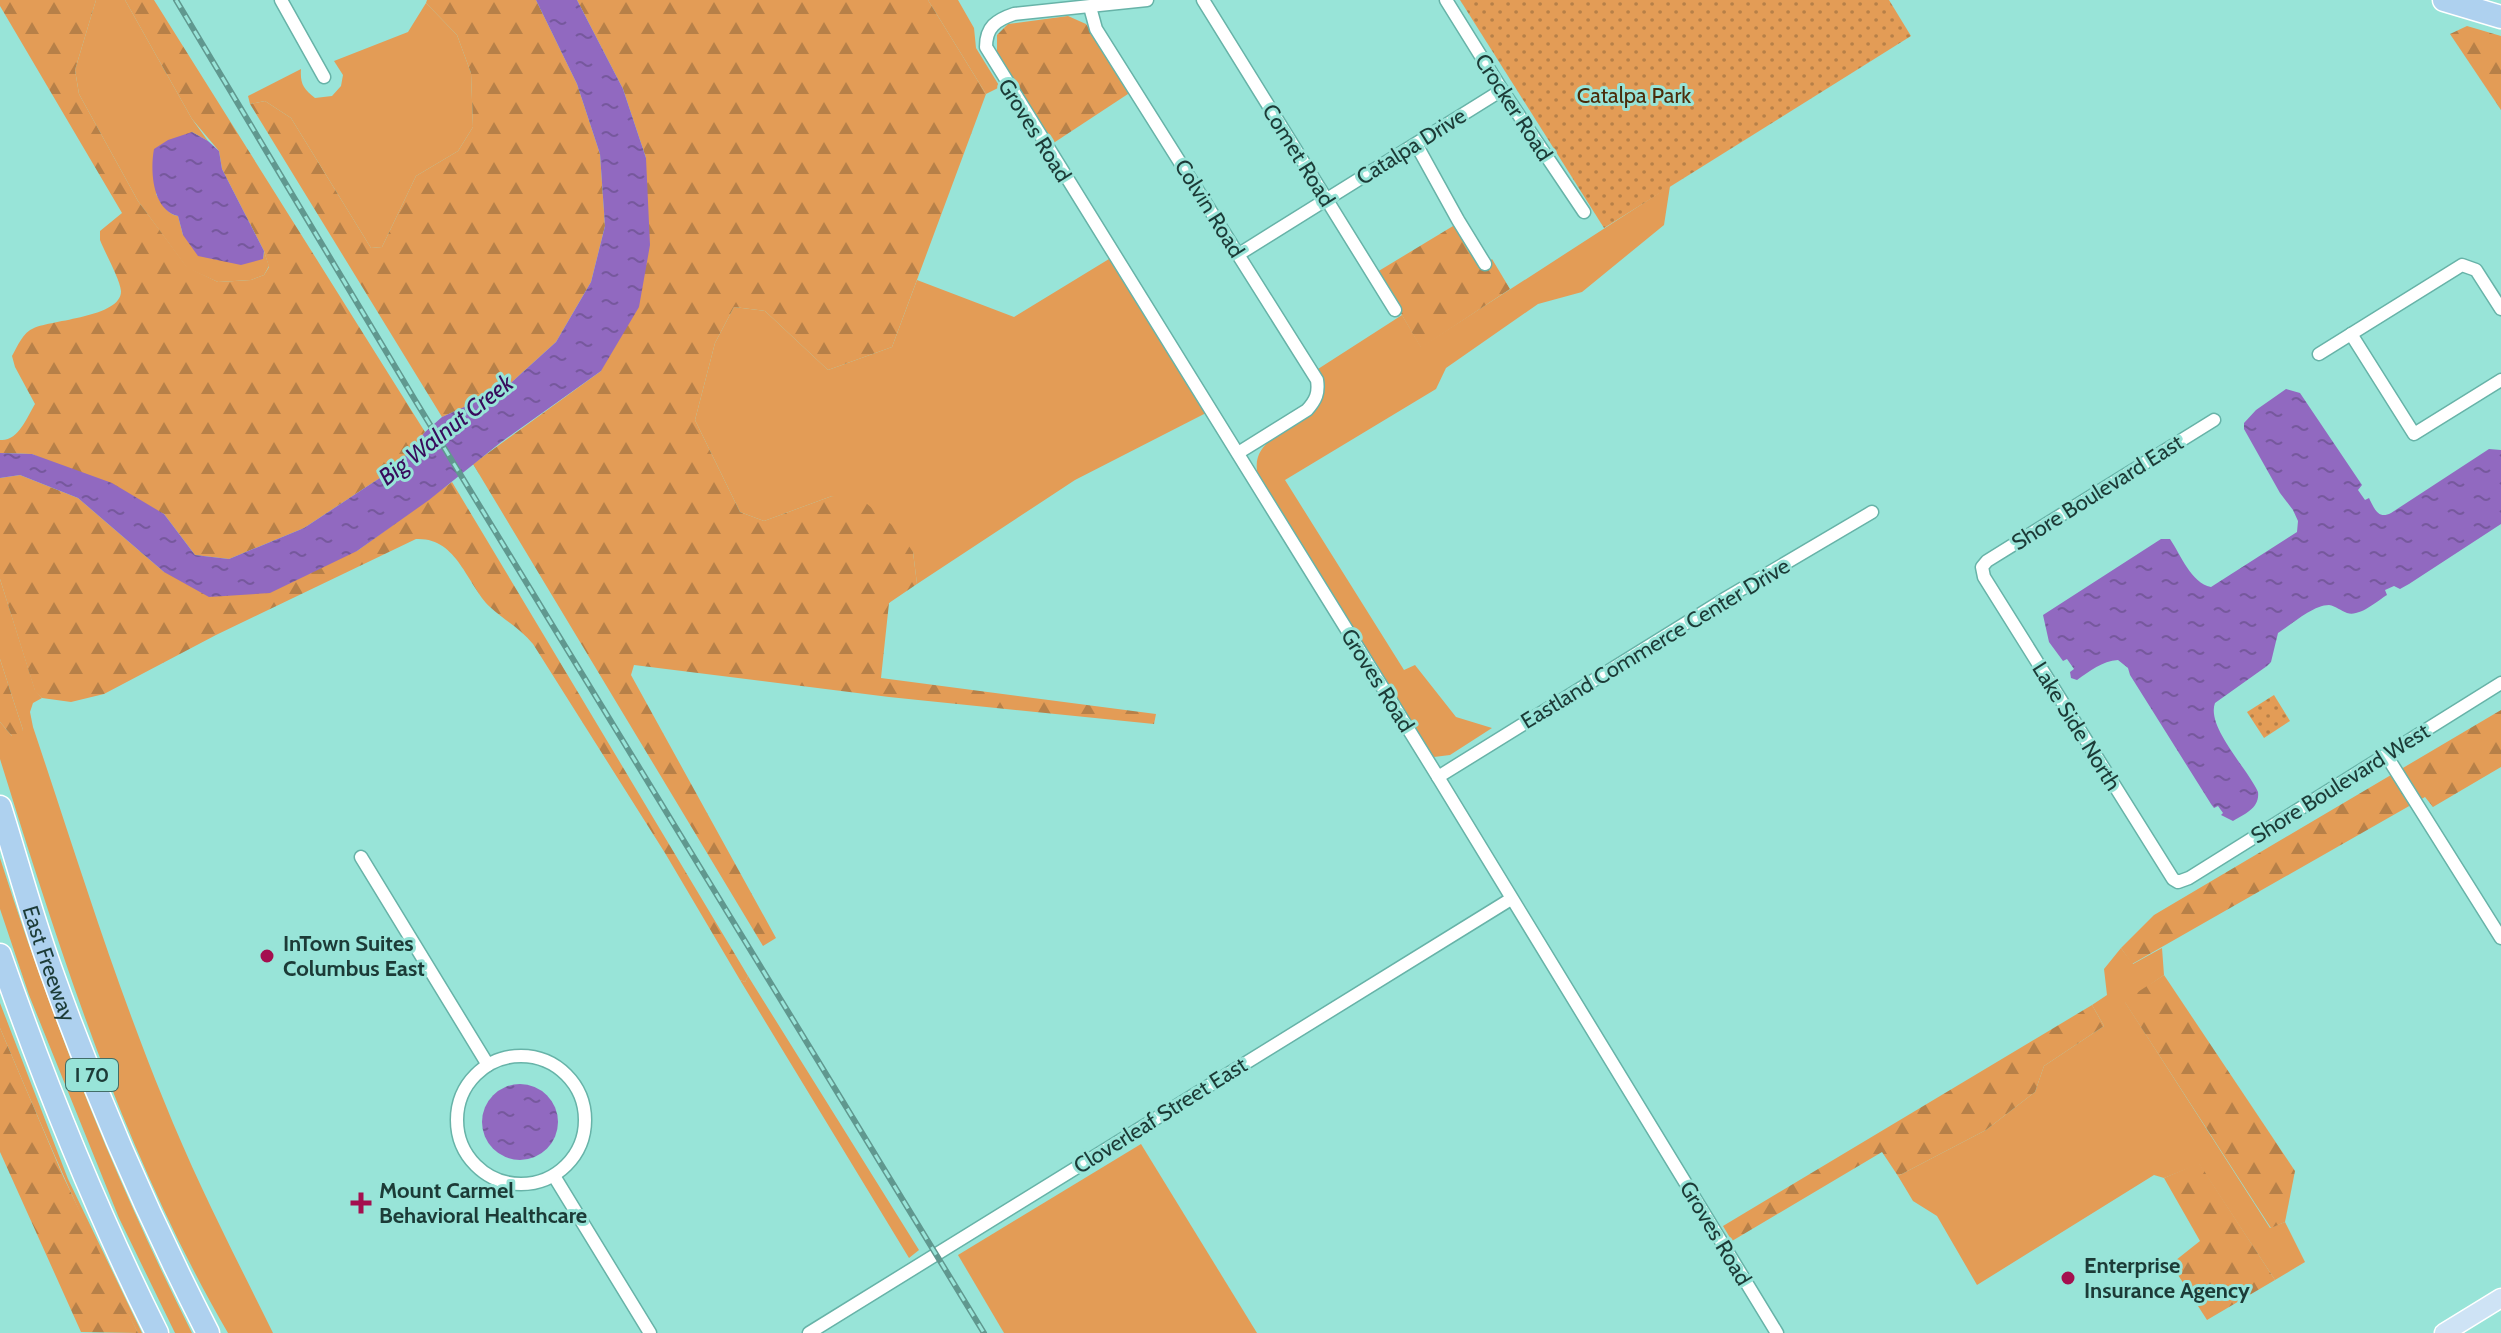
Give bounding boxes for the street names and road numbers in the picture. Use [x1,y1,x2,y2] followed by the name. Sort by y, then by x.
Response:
[1469,49,1558,166] street label: Crocker Road
[992,74,1077,187] street label: Groves Road
[1256,99,1341,212] street label: Comet Road
[1351,102,1471,191] street label: Catalpa Drive
[1169,154,1250,262] street label: Colvin Road
[2007,428,2188,556] street label: Shore Boulevard East
[1516,552,1795,735] street label: Eastland Commerce Center Drive
[1335,624,1420,737] street label: Groves Road
[2026,657,2127,796] street label: Lake Side North
[2246,717,2435,849] street label: Shore Boulevard West
[17,902,82,1025] street label: East Freeway
[1069,1051,1252,1180] street label: Cloverleaf Street East
[66,1059,118,1091] road number: I 70
[1674,1176,1757,1290] street label: Groves Road

